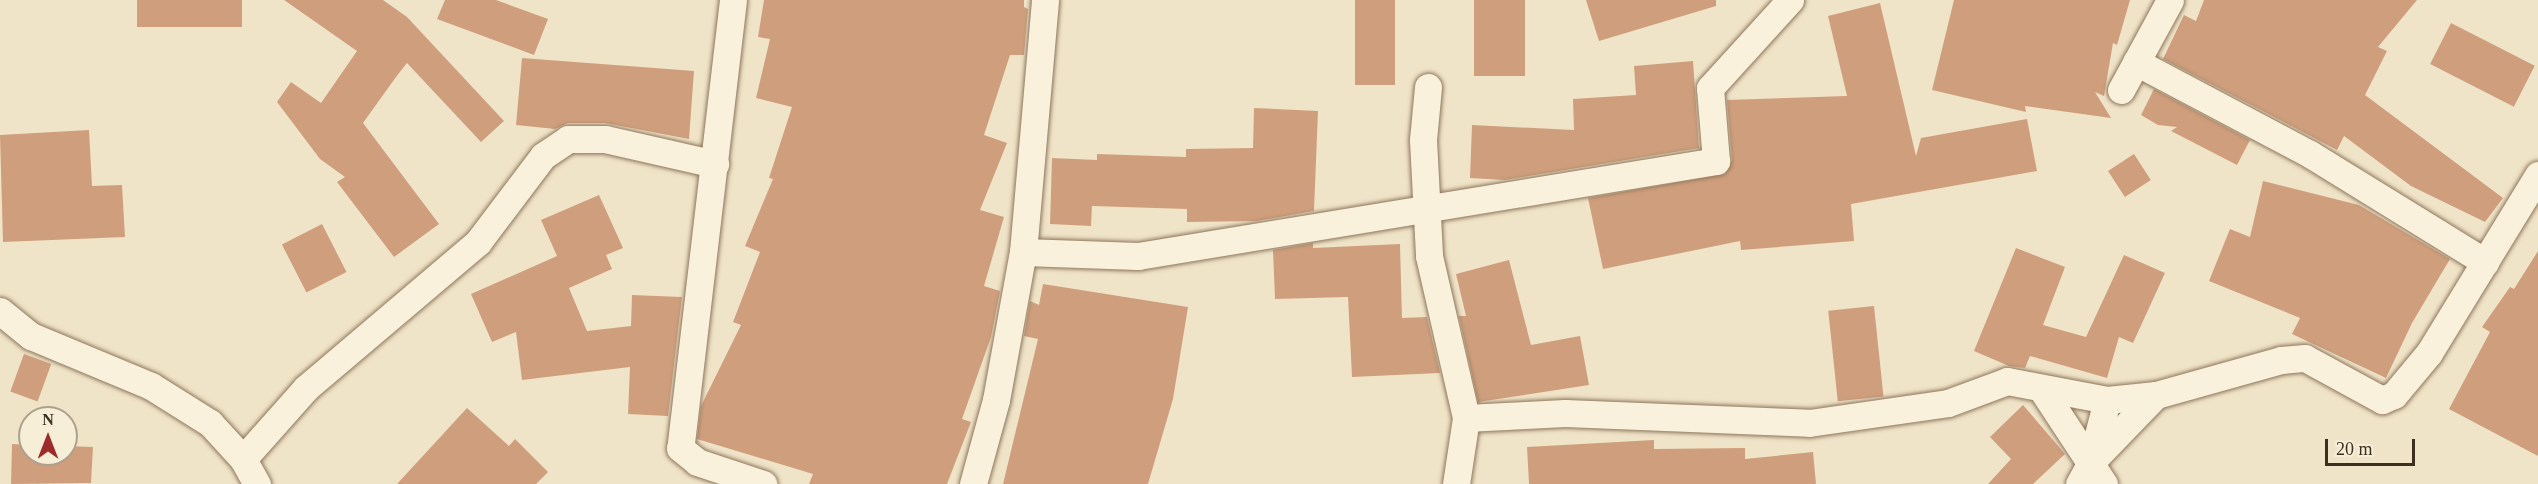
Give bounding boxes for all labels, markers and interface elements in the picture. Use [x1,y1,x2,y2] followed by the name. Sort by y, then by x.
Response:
[18,406,78,466] north arrow
[42,411,54,428] text: N
[2328,427,2418,465] scale bar
[2336,439,2373,459] text: 20 m

